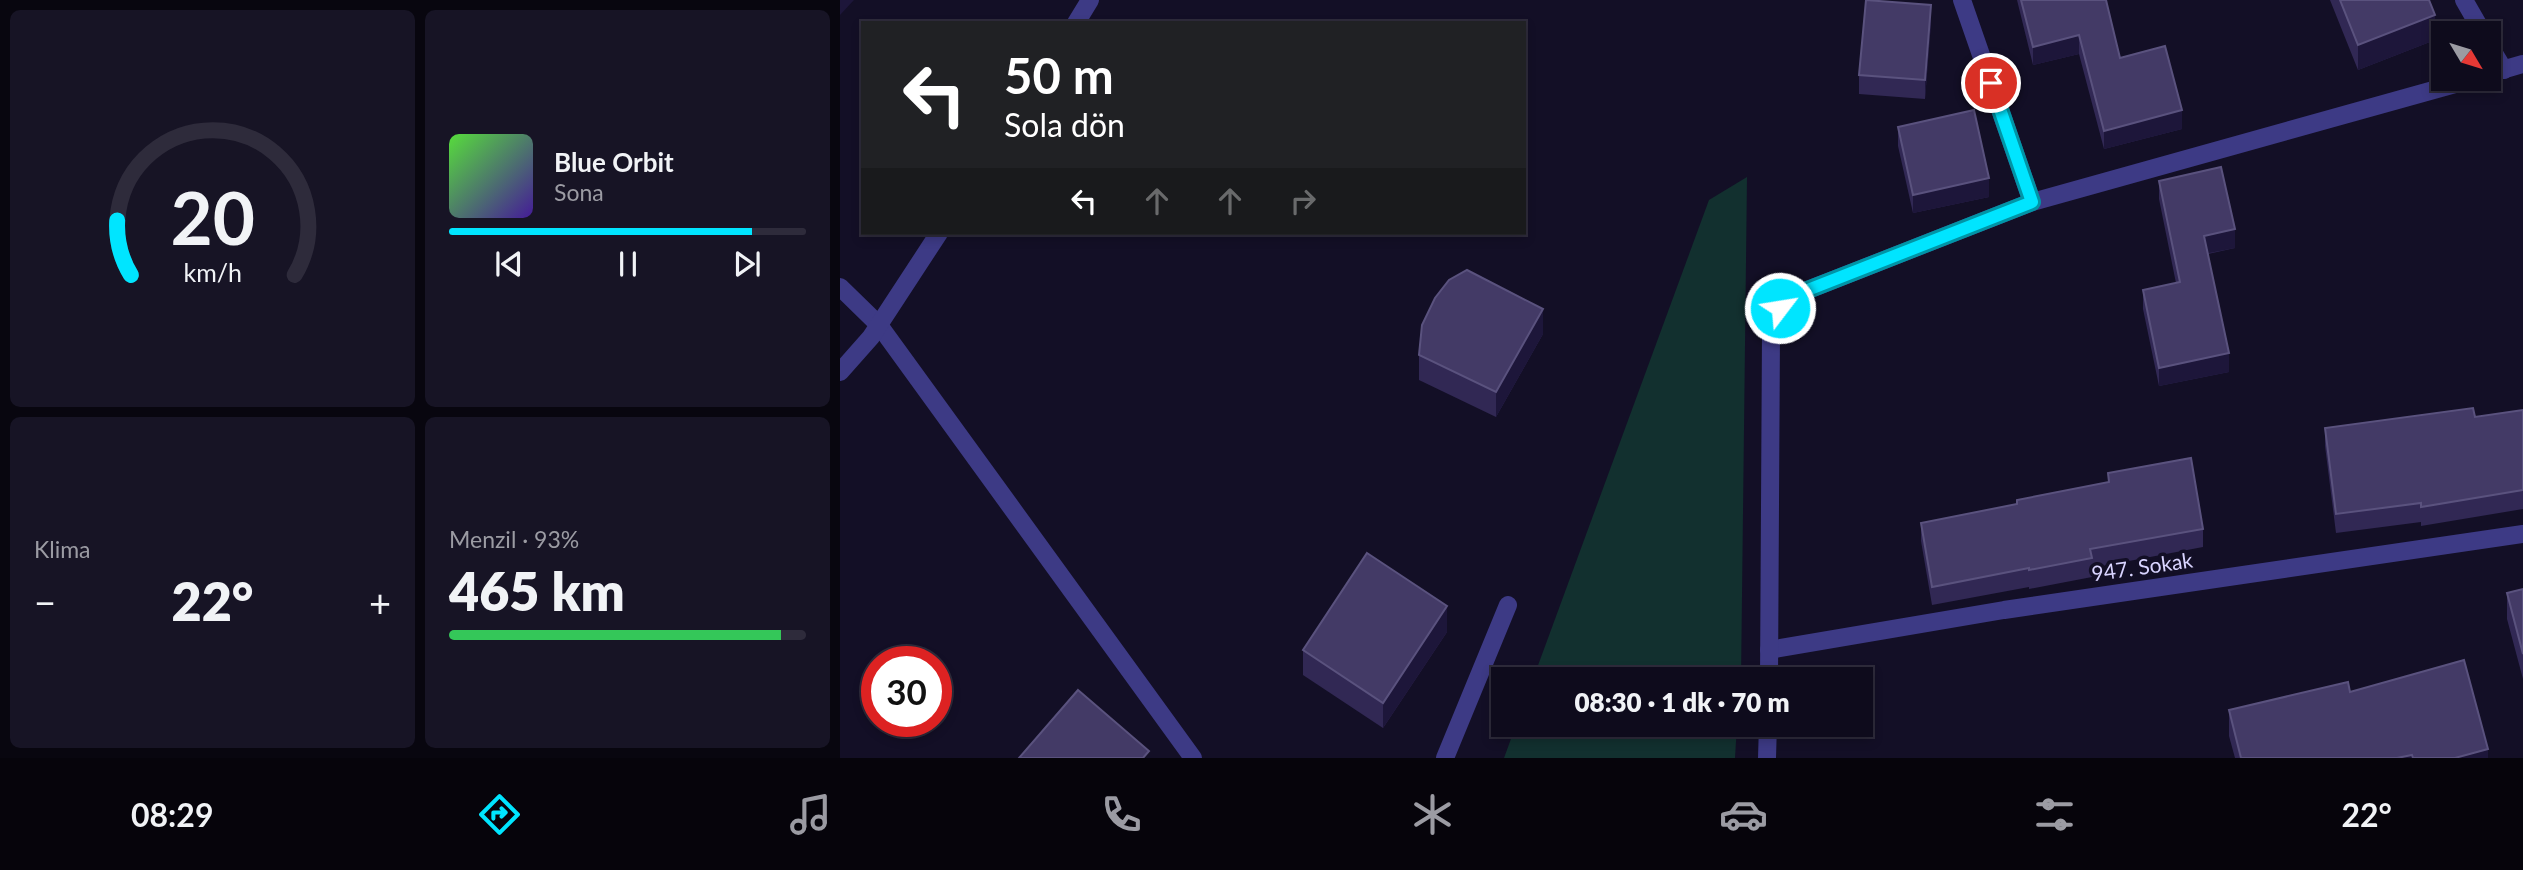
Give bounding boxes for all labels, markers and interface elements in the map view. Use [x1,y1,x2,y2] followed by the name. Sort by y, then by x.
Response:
[2431,21,2501,91] north arrow
[2431,21,2501,91] map controls
[1004,46,1114,104] text: 50 m
[889,49,980,140] icon: left
[1961,53,2021,113] pin
[1972,64,2010,102] icon: arrive
[1004,105,1125,144] text: Sola dön
[554,146,674,178] text: Blue Orbit
[170,173,255,261] text: 20
[554,178,604,206] text: Sona
[1065,182,1103,220] icon: left
[1138,182,1176,220] icon: ahead
[1211,182,1249,220] icon: ahead
[1284,182,1322,220] icon: right
[490,245,528,283] icon: previous
[609,245,647,283] icon: pause
[728,245,766,283] icon: next
[183,257,242,287] text: km/h
[1743,271,1817,345] position arrow
[449,525,579,553] text: Menzil · 93%
[34,535,91,563] text: Klima
[2090,546,2195,585] street label: 947. Sokak
[449,560,625,622] text: 465 km
[172,570,253,632] text: 22°
[34,579,56,625] text: −
[369,579,391,625] text: +
[861,646,952,737] speed limit sign: 30
[1574,686,1790,718] text: 08:30 · 1 dk · 70 m
[475,790,524,839] icon: directions
[786,790,835,839] icon: music
[1097,790,1146,839] icon: phone
[1408,790,1457,839] icon: climate
[1719,790,1768,839] icon: car
[2030,790,2079,839] icon: filters
[131,795,213,834] text: 08:29
[2341,795,2392,834] text: 22°

